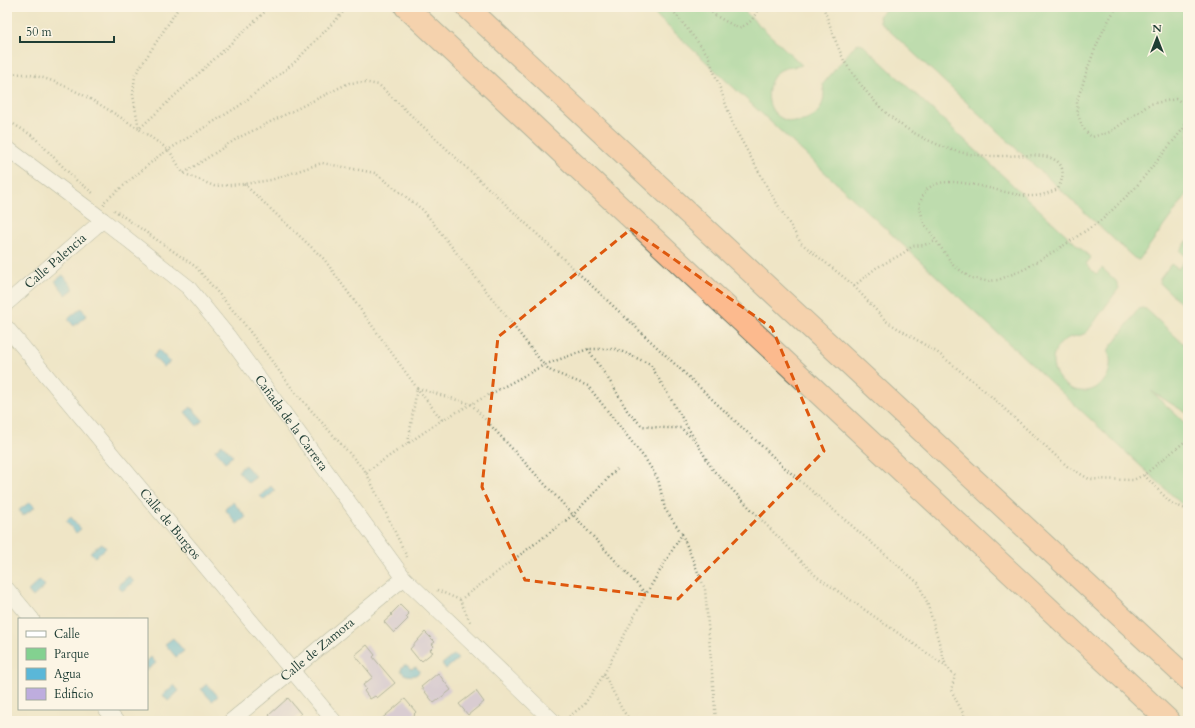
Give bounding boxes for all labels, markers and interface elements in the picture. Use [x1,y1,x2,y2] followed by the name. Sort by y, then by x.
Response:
[20,18,114,44] scale bar
[1137,18,1177,58] north arrow
[1152,21,1162,36] text: N
[26,24,53,40] text: 50 m
[20,229,91,293] street label: Calle Palencia
[250,371,332,475] street label: Cañada de la Carrera
[135,485,205,563] street label: Calle de Burgos
[276,613,359,686] street label: Calle de Zamora
[18,618,148,710] legend
[54,626,80,642] text: Calle
[54,646,89,662] text: Parque
[54,666,82,682] text: Agua
[54,686,94,702] text: Edificio

